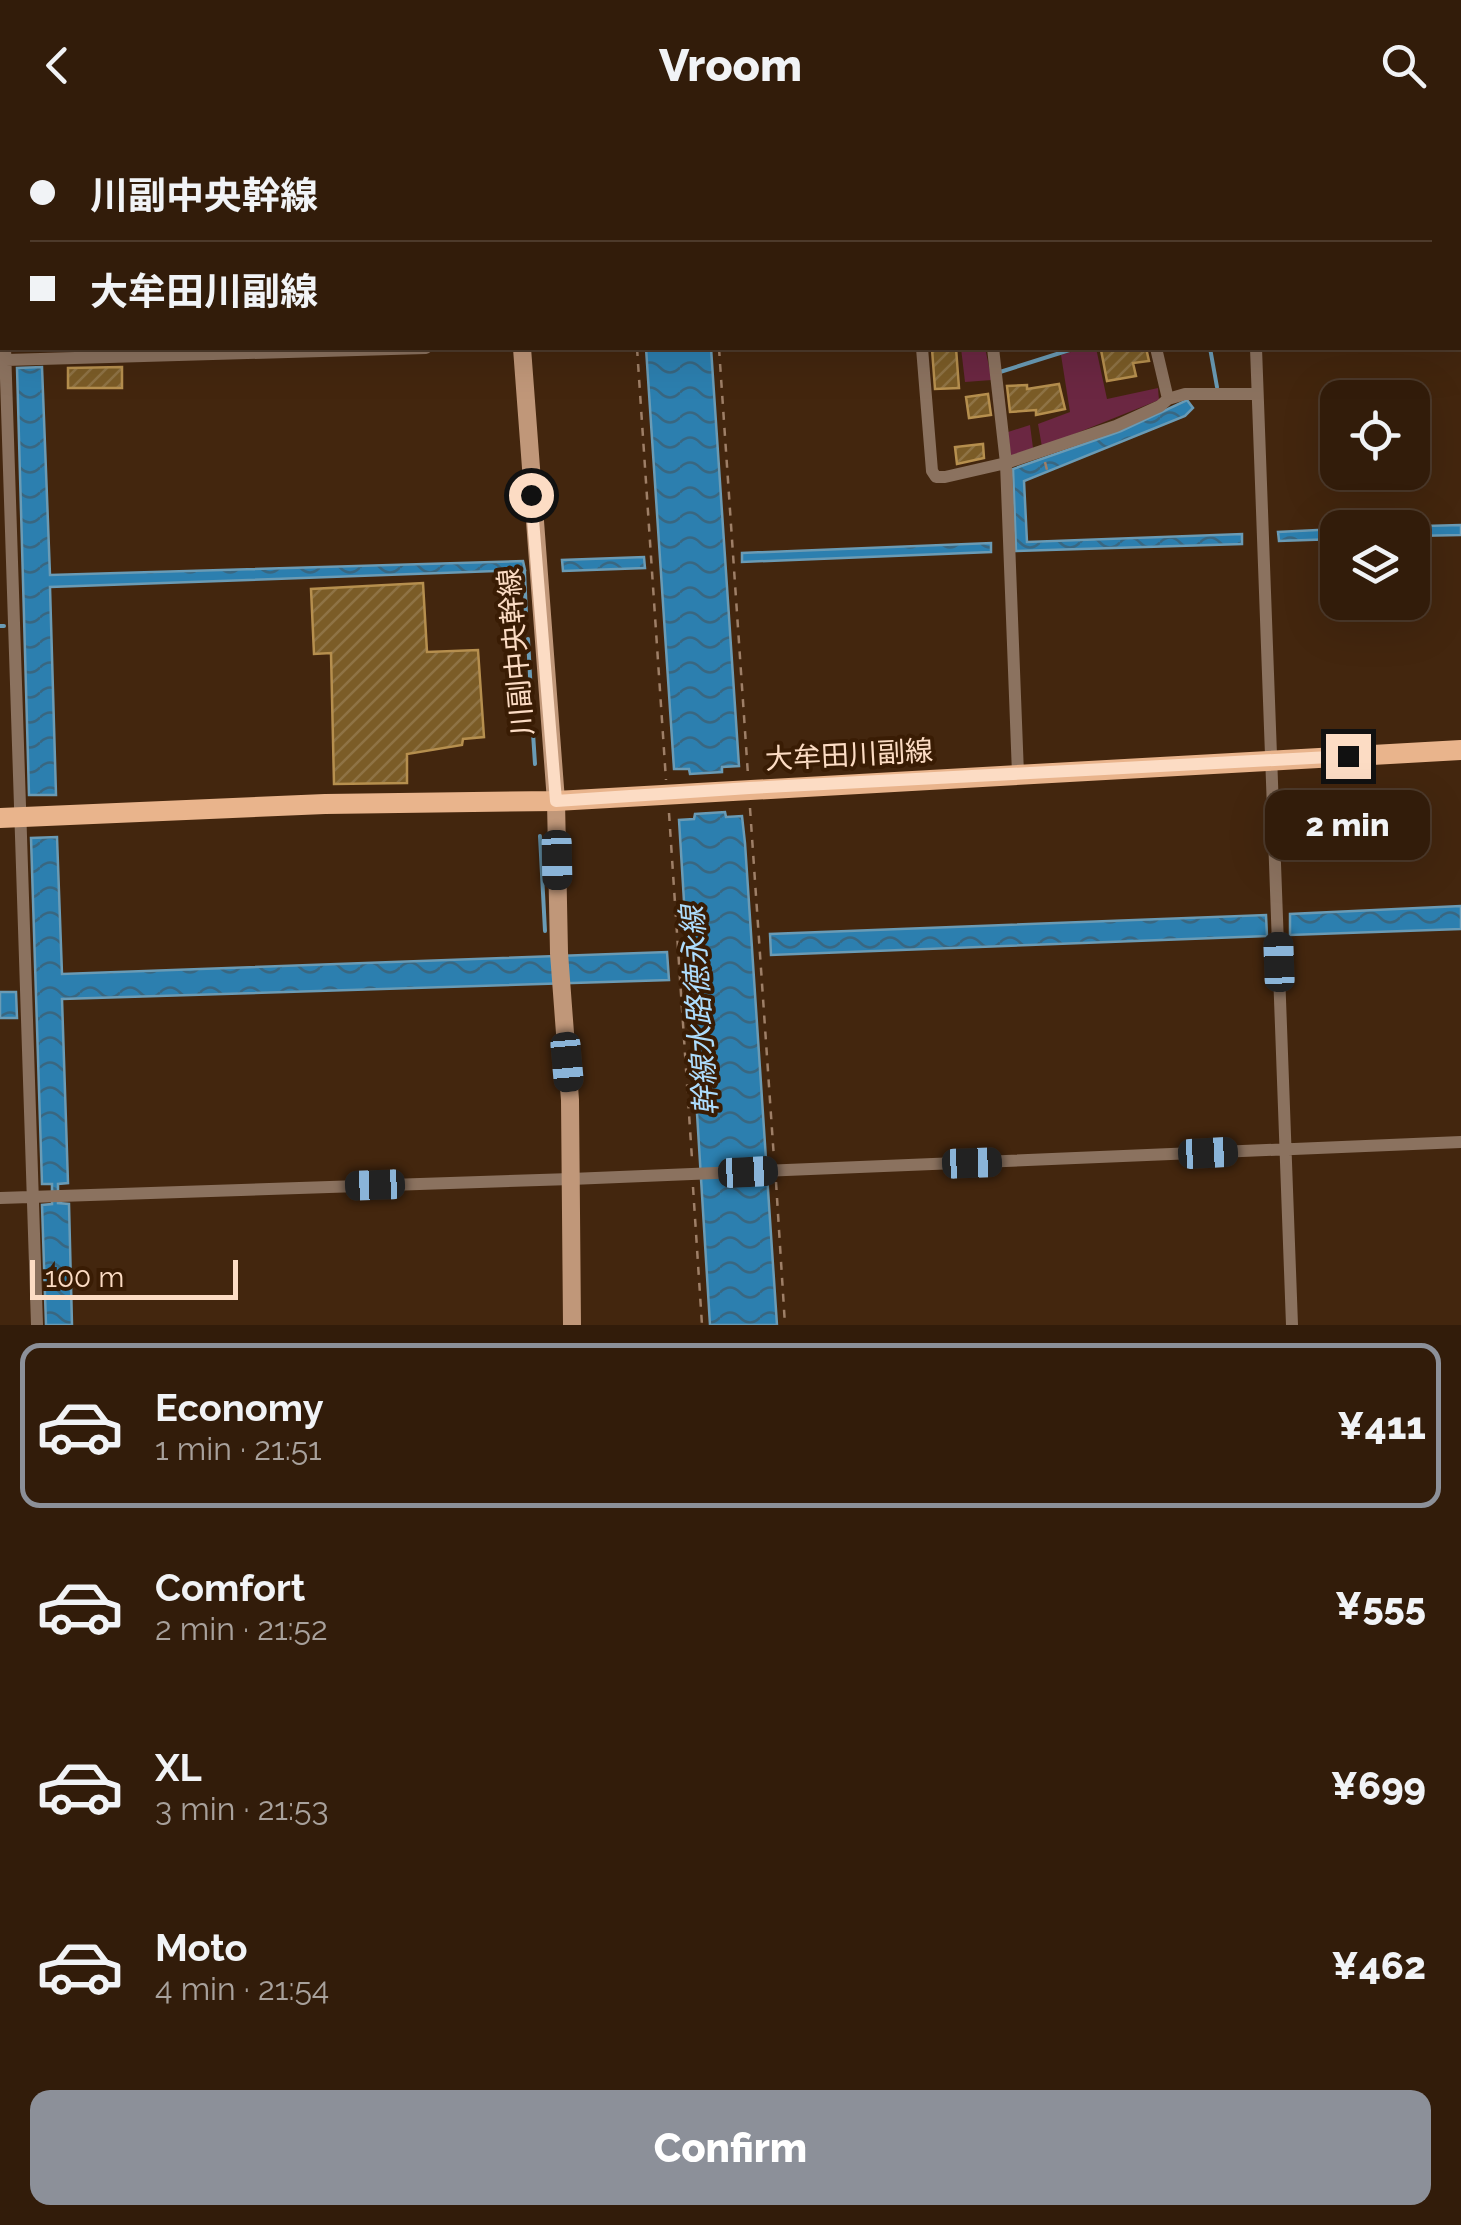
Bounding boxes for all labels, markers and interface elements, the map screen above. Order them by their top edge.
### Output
icon: back [30,38,85,93]
icon: search [1376,38,1431,93]
text: Vroom [659,39,802,92]
text: 川副中央幹線 [90,173,318,218]
text: 大牟田川副線 [90,269,318,314]
map controls [1320,380,1430,620]
button: locate [1320,380,1430,490]
route start [509,473,554,518]
button: layers [1320,510,1430,620]
street label: 川副中央幹線 [492,567,540,737]
street label: 大牟田川副線 [764,734,934,776]
route end [1326,734,1371,779]
callout: 2 min [1266,791,1430,861]
text: 2 min [1305,806,1390,843]
car [541,830,573,890]
water label: 幹線水路徳永線 [674,901,724,1117]
car [1263,931,1295,993]
car [549,1031,585,1093]
car [1177,1136,1239,1170]
car [941,1147,1003,1179]
car [717,1155,779,1189]
car [344,1169,406,1201]
scale bar [30,1255,238,1300]
text: 100 m [45,1261,124,1294]
icon: car [35,1381,125,1471]
text: Economy [155,1385,324,1430]
text: ¥411 [1337,1403,1426,1448]
text: 1 min · 21:51 [155,1430,322,1467]
icon: car [35,1561,125,1651]
text: Comfort [155,1565,305,1610]
text: ¥555 [1335,1583,1426,1628]
text: 2 min · 21:52 [155,1610,328,1647]
icon: car [35,1741,125,1831]
text: XL [155,1745,202,1790]
text: ¥699 [1331,1763,1426,1808]
text: 3 min · 21:53 [155,1790,329,1827]
icon: car [35,1921,125,2011]
text: Moto [155,1925,248,1970]
text: ¥462 [1331,1943,1426,1988]
text: 4 min · 21:54 [155,1970,329,2007]
button: Confirm [30,2090,1431,2205]

